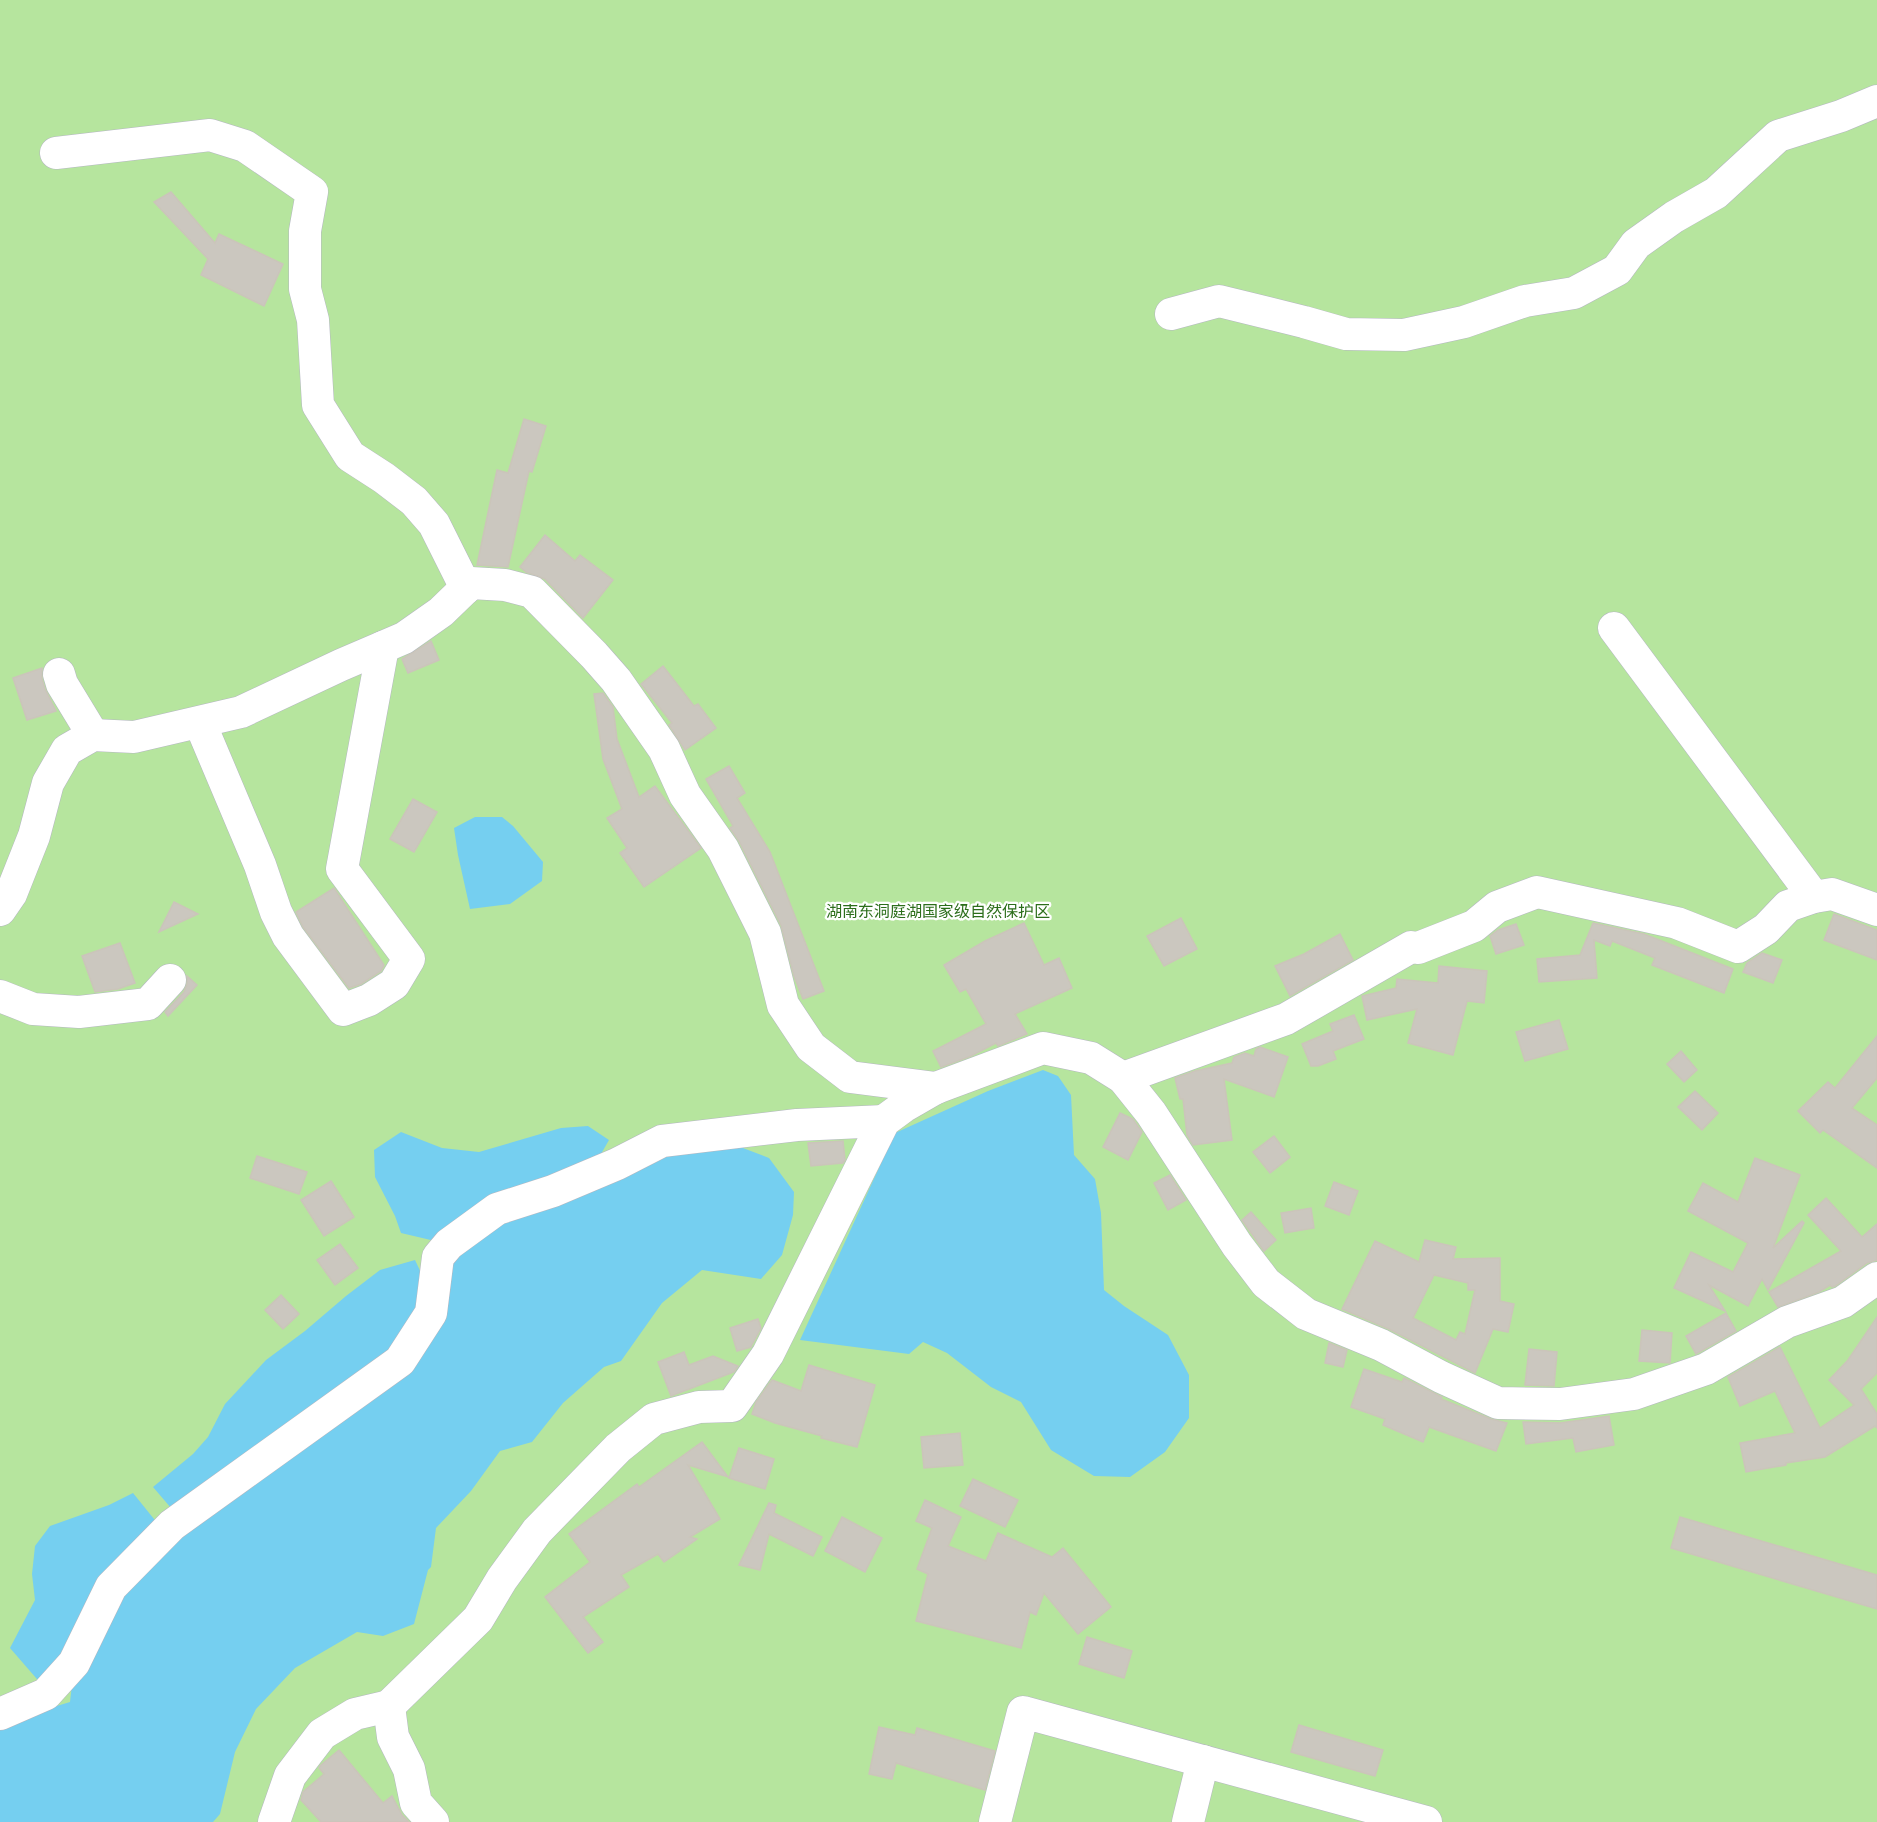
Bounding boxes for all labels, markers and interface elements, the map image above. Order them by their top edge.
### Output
park label: 湖南东洞庭湖国家级自然保护区 [826,901,1050,921]

